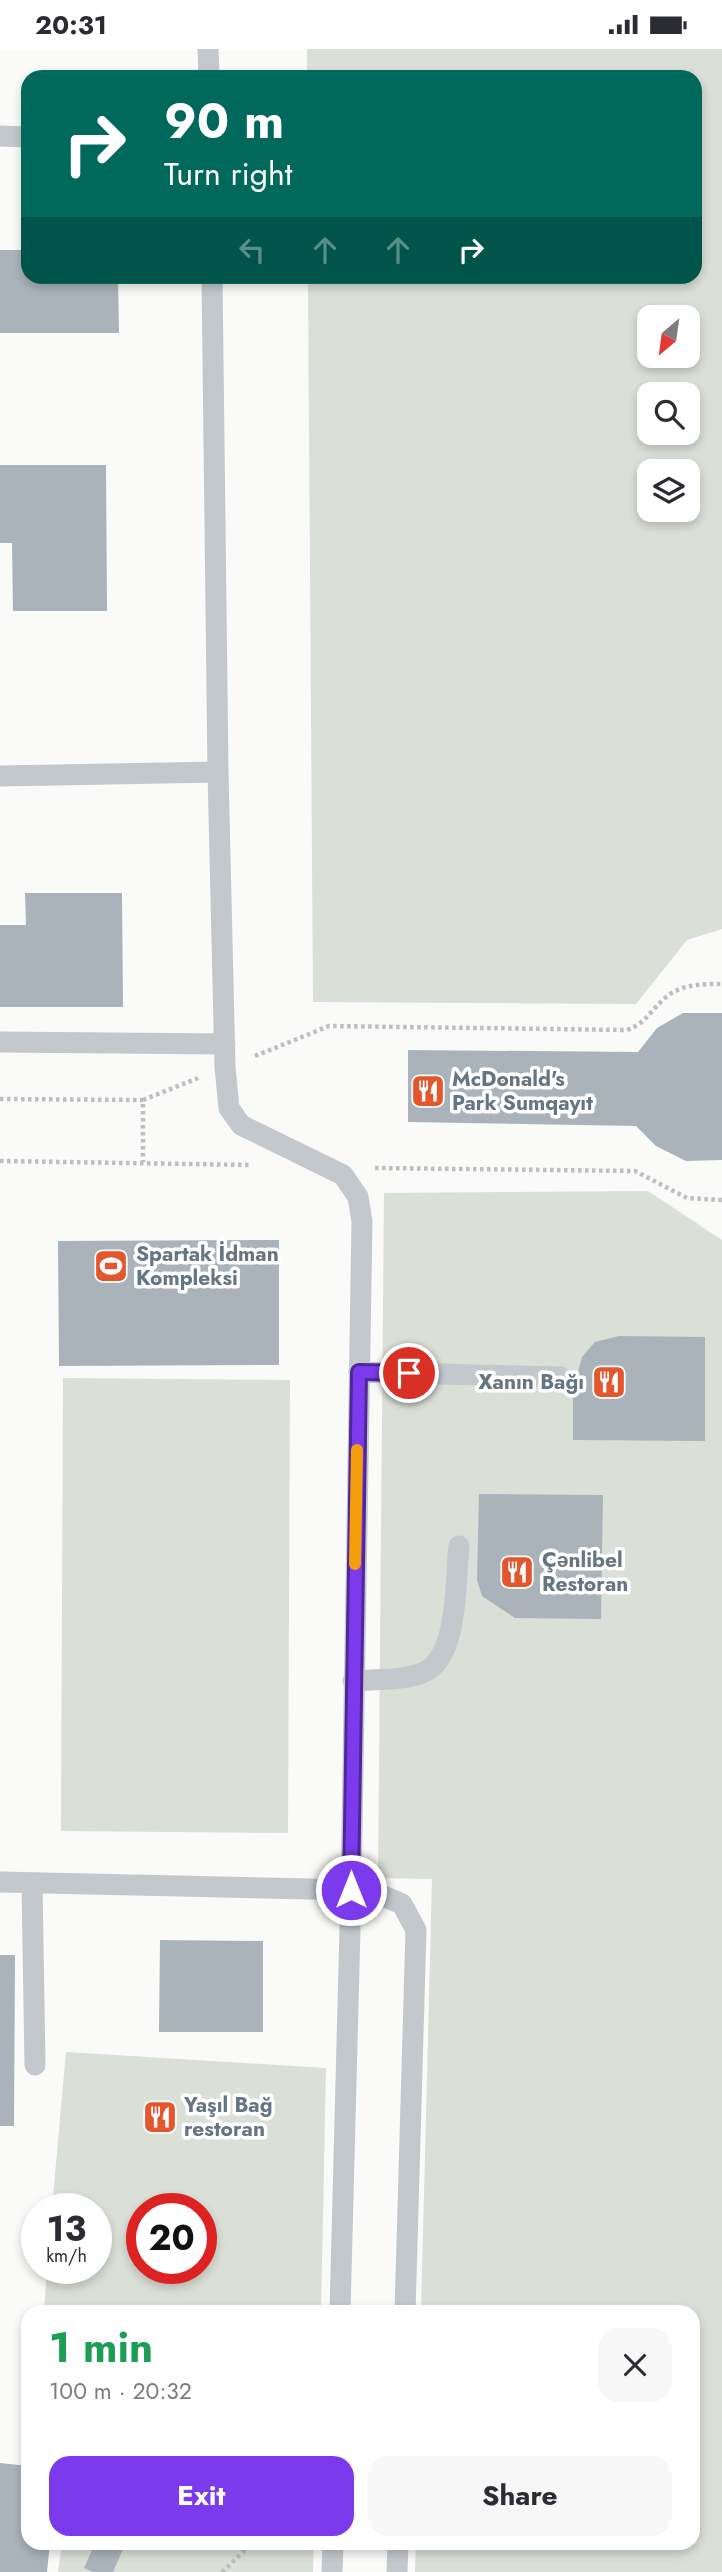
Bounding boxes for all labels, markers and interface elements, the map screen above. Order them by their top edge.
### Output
text: 20:31 [35,6,107,44]
text: 90 m [164,86,284,156]
icon: right [49,98,140,189]
text: Turn right [164,151,293,197]
icon: left [233,231,271,269]
icon: ahead [306,231,344,269]
icon: ahead [379,231,417,269]
icon: right [452,231,490,269]
north arrow [637,305,700,367]
map controls [637,305,700,522]
button: search [637,382,700,445]
button: layers [637,459,700,522]
place label: McDonald's Park Sumqayıt [452,1064,593,1118]
restaurant icon: McDonald's Park Sumqayıt [409,1072,447,1110]
place label: Spartak İdman Kompleksi [136,1239,279,1293]
sports icon: Spartak İdman Kompleksi [92,1247,130,1285]
pin [379,1343,439,1403]
icon: arrive [390,1354,428,1392]
restaurant icon: Xanın Bağı [590,1363,628,1401]
place label: Xanın Bağı [478,1367,584,1397]
place label: Çənlibel Restoran [542,1545,628,1599]
restaurant icon: Çənlibel Restoran [498,1553,536,1591]
position arrow [314,1853,388,1927]
place label: Yaşıl Bağ restoran [183,2090,273,2144]
restaurant icon: Yaşıl Bağ restoran [141,2098,179,2136]
speed limit sign: 20 [126,2193,217,2284]
text: 13 [47,2204,86,2254]
text: km/h [46,2243,87,2269]
text: 1 min [49,2317,153,2378]
button: close [598,2328,672,2402]
text: 100 m · 20:32 [49,2374,192,2408]
button: Exit [49,2456,354,2536]
button: Share [368,2456,672,2536]

